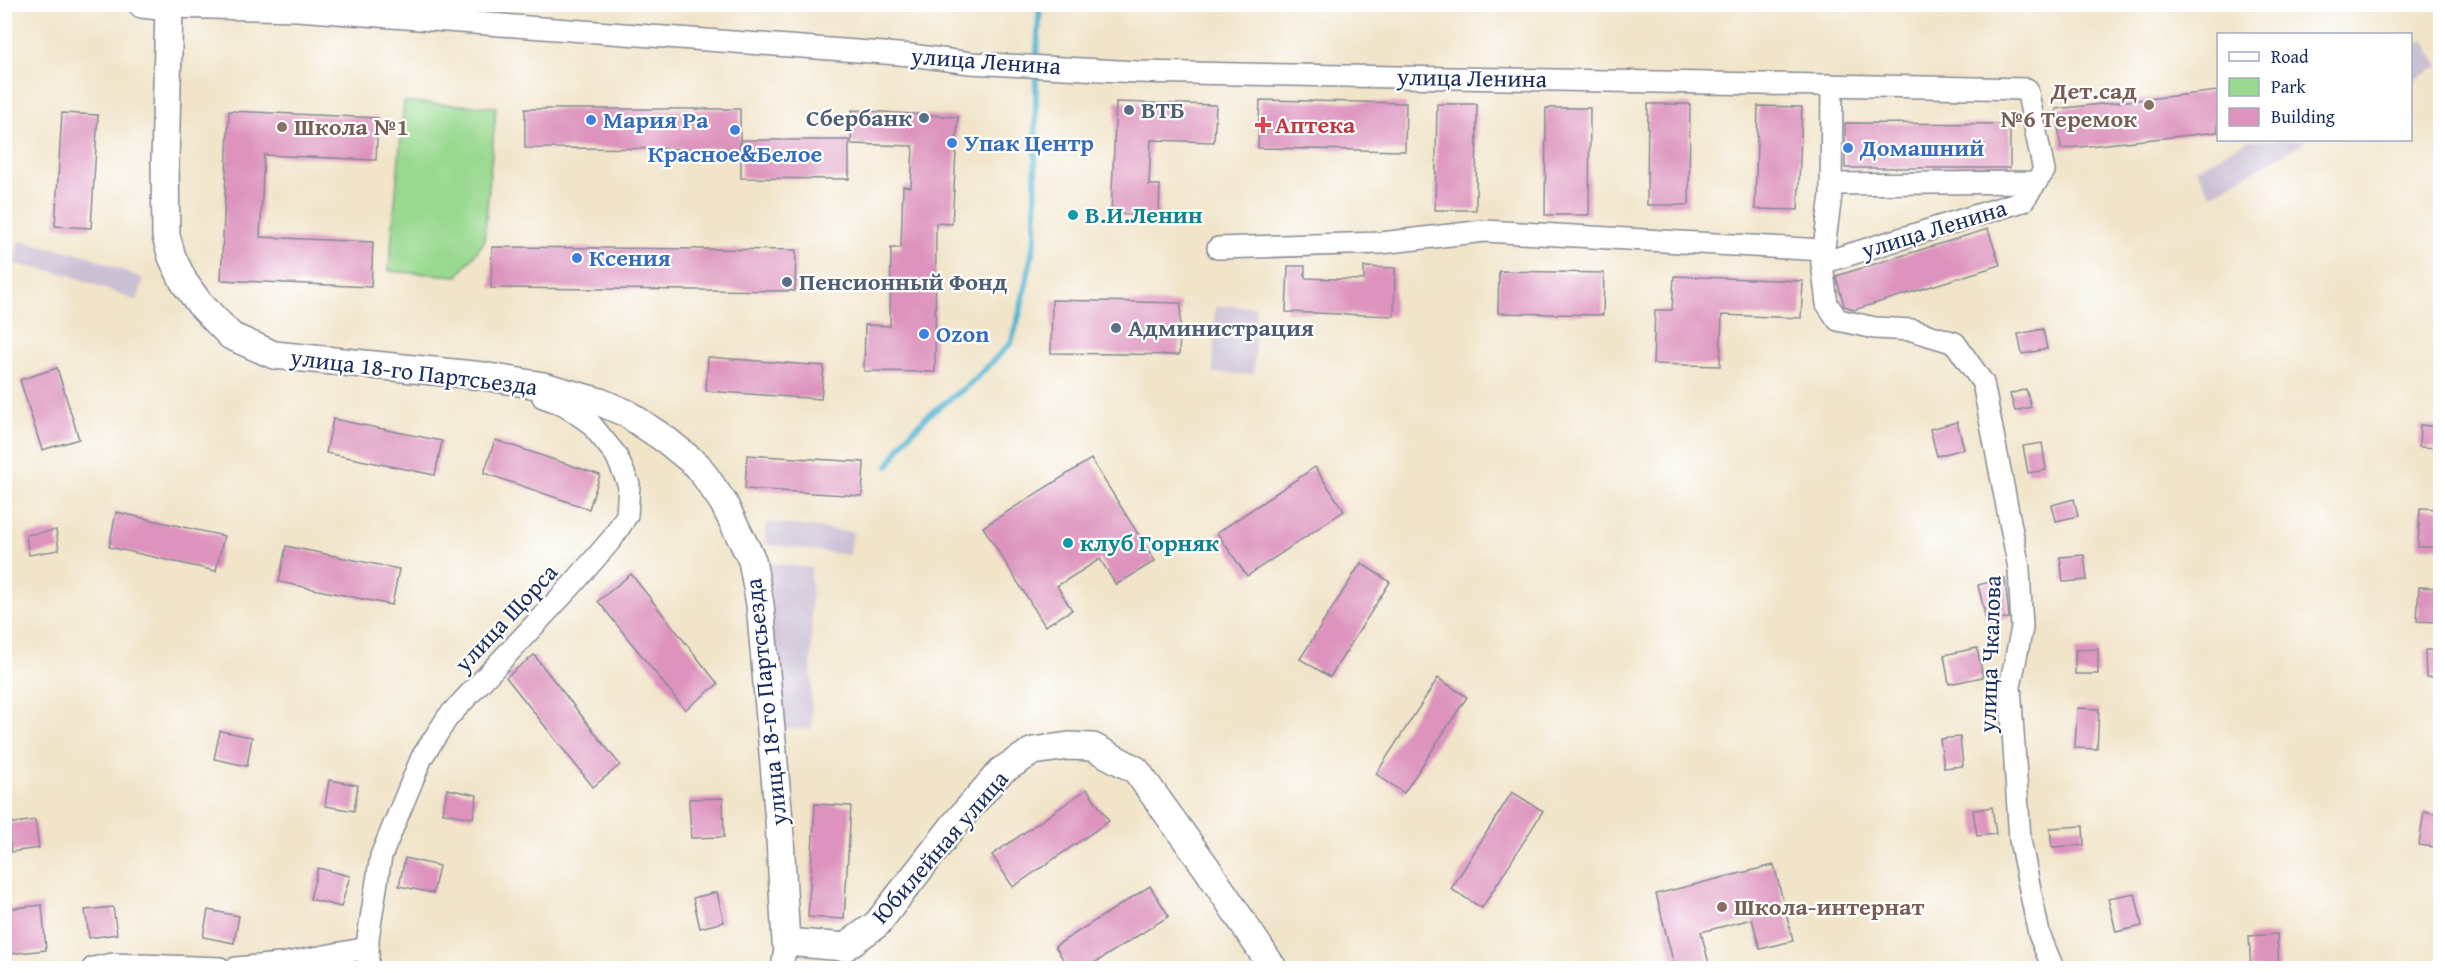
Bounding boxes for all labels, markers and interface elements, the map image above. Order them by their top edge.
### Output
legend [2217,33,2412,141]
street label: улица Ленина [909,38,1063,83]
text: Road [2271,43,2309,70]
street label: улица Ленина [1396,59,1548,96]
place label: Дет.сад №6 Теремок [2000,73,2137,136]
text: Park [2271,73,2307,100]
place label: ВТБ [1141,92,1185,127]
marker: Дет.сад №6 Теремок [2142,98,2156,112]
place label: Сбербанк [806,100,912,135]
place label: Мария Ра [603,102,709,137]
marker: ВТБ [1122,103,1136,117]
text: Building [2271,103,2335,130]
place label: Аптека [1275,107,1356,142]
place label: Школа №1 [294,109,409,144]
marker: Сбербанк [917,111,931,125]
marker: Мария Ра [584,113,598,127]
marker: Аптека [1256,118,1270,132]
marker: Школа №1 [275,120,289,134]
marker: Красное&Белое [728,123,742,137]
place label: Упак Центр [964,125,1094,160]
place label: Домашний [1859,130,1984,165]
place label: Красное&Белое [648,136,822,171]
marker: Упак Центр [945,136,959,150]
marker: Домашний [1841,141,1855,155]
street label: улица Ленина [1856,190,2011,267]
place label: В.И.Ленин [1085,197,1203,232]
marker: В.И.Ленин [1066,208,1080,222]
place label: Ксения [589,240,671,275]
marker: Ксения [570,251,584,265]
place label: Пенсионный Фонд [799,264,1008,299]
marker: Пенсионный Фонд [780,275,794,289]
place label: Администрация [1128,310,1314,345]
place label: Ozon [936,316,990,351]
marker: Администрация [1109,321,1123,335]
marker: Ozon [917,327,931,341]
street label: улица 18-го Партсьезда [288,339,540,404]
place label: клуб Горняк [1080,525,1219,560]
marker: клуб Горняк [1061,536,1075,550]
street label: улица Щорса [445,555,566,681]
street label: улица Чкалова [1969,574,2010,734]
street label: улица 18-го Партсьезда [735,576,796,829]
street label: Юбилейная улица [863,762,1017,931]
place label: Школа-интернат [1734,889,1925,924]
marker: Школа-интернат [1715,900,1729,914]

